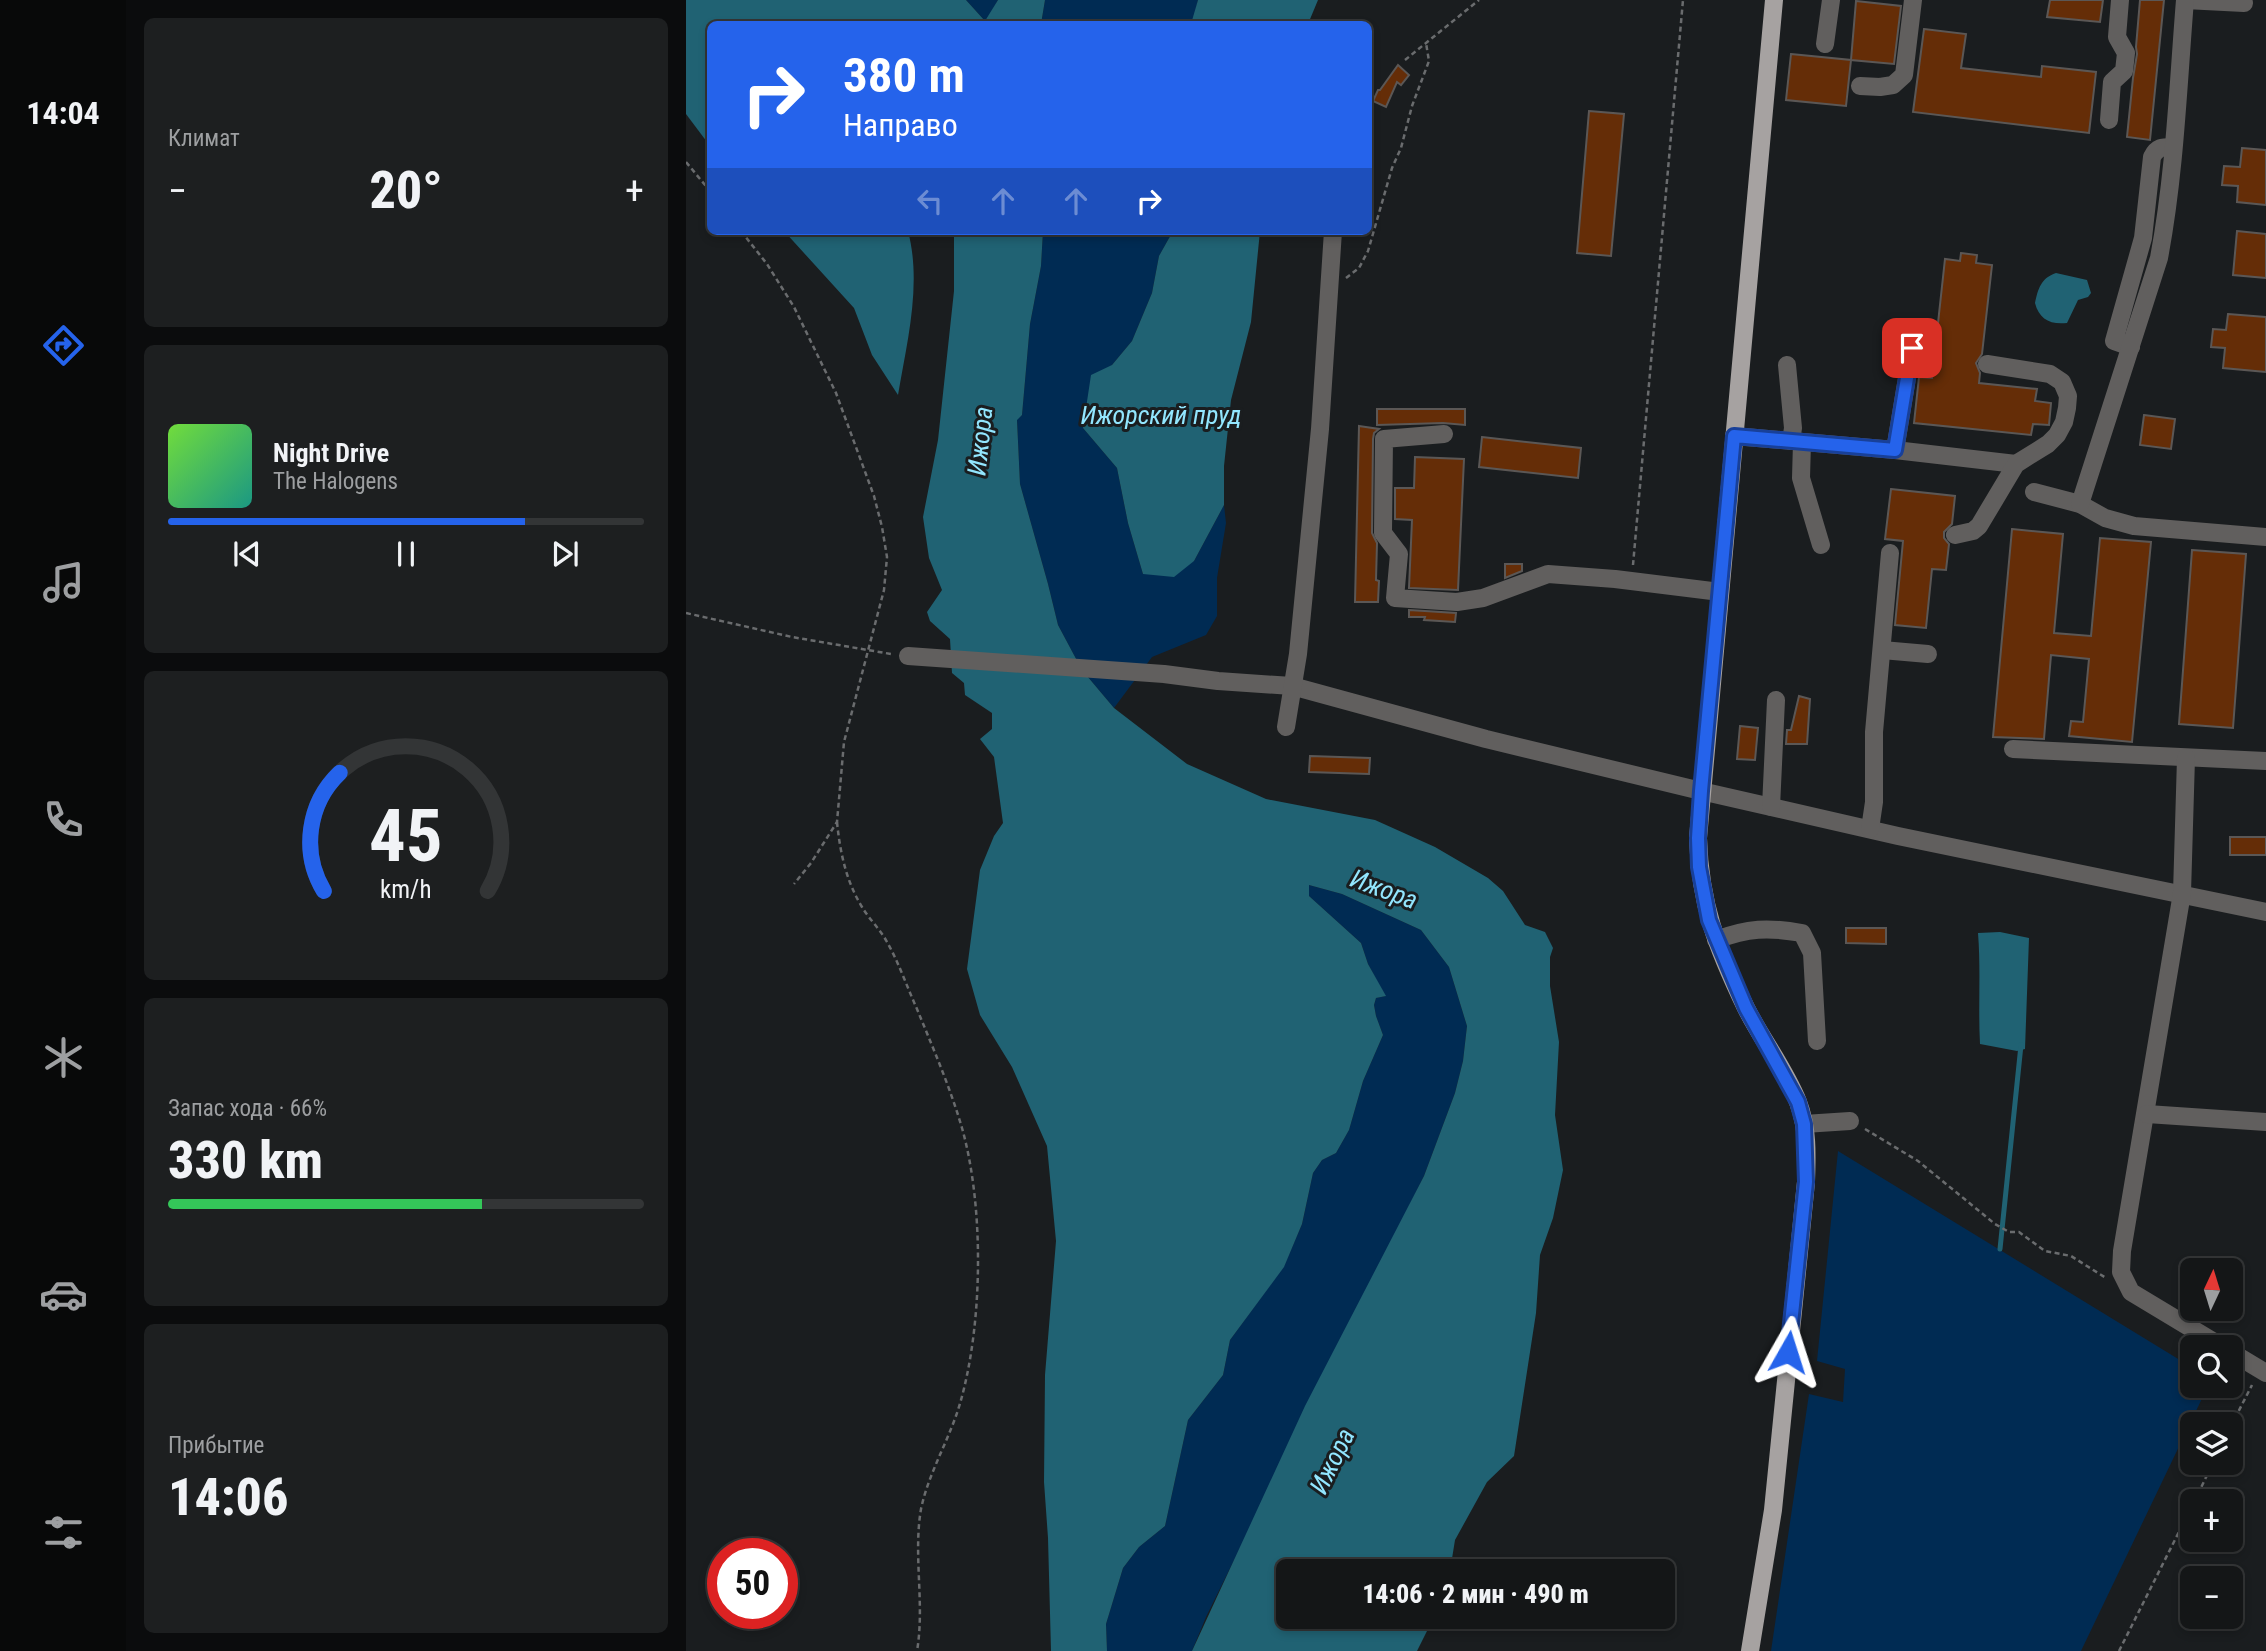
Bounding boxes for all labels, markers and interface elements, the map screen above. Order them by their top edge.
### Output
text: 380 m [843,47,965,104]
icon: right [728,49,819,140]
text: 14:04 [26,94,100,132]
text: Направо [843,106,958,144]
text: Климат [168,125,240,152]
text: 20° [369,160,443,221]
text: − [168,169,187,213]
text: + [625,169,644,213]
icon: left [911,182,949,220]
icon: ahead [984,182,1022,220]
icon: ahead [1057,182,1095,220]
icon: right [1130,182,1168,220]
pin [1882,318,1942,378]
icon: directions [39,321,88,370]
icon: arrive [1893,329,1931,367]
water label: Ижорский пруд [1080,400,1242,430]
water label: Ижора [961,405,999,477]
text: Night Drive [273,438,389,468]
text: The Halogens [273,468,398,495]
icon: previous [228,535,266,573]
icon: pause [387,535,425,573]
icon: next [546,535,584,573]
icon: music [39,558,88,607]
text: 45 [369,794,443,880]
icon: phone [39,795,88,844]
water label: Ижора [1346,863,1422,915]
text: km/h [380,875,432,904]
icon: climate [39,1033,88,1082]
text: Запас хода · 66% [168,1095,327,1122]
text: 330 km [168,1130,323,1191]
north arrow [2180,1258,2244,1321]
map controls [2180,1258,2243,1629]
icon: car [39,1270,88,1319]
position arrow [1751,1315,1825,1389]
button: search [2180,1335,2243,1398]
button: layers [2180,1412,2243,1475]
water label: Ижора [1303,1423,1361,1499]
text: Прибытие [168,1432,264,1459]
text: 14:06 [168,1467,288,1528]
button: + [2180,1489,2243,1552]
icon: filters [39,1508,88,1557]
speed limit sign: 50 [707,1538,798,1629]
button: − [2180,1566,2243,1629]
text: 14:06 · 2 мин · 490 m [1362,1579,1589,1609]

